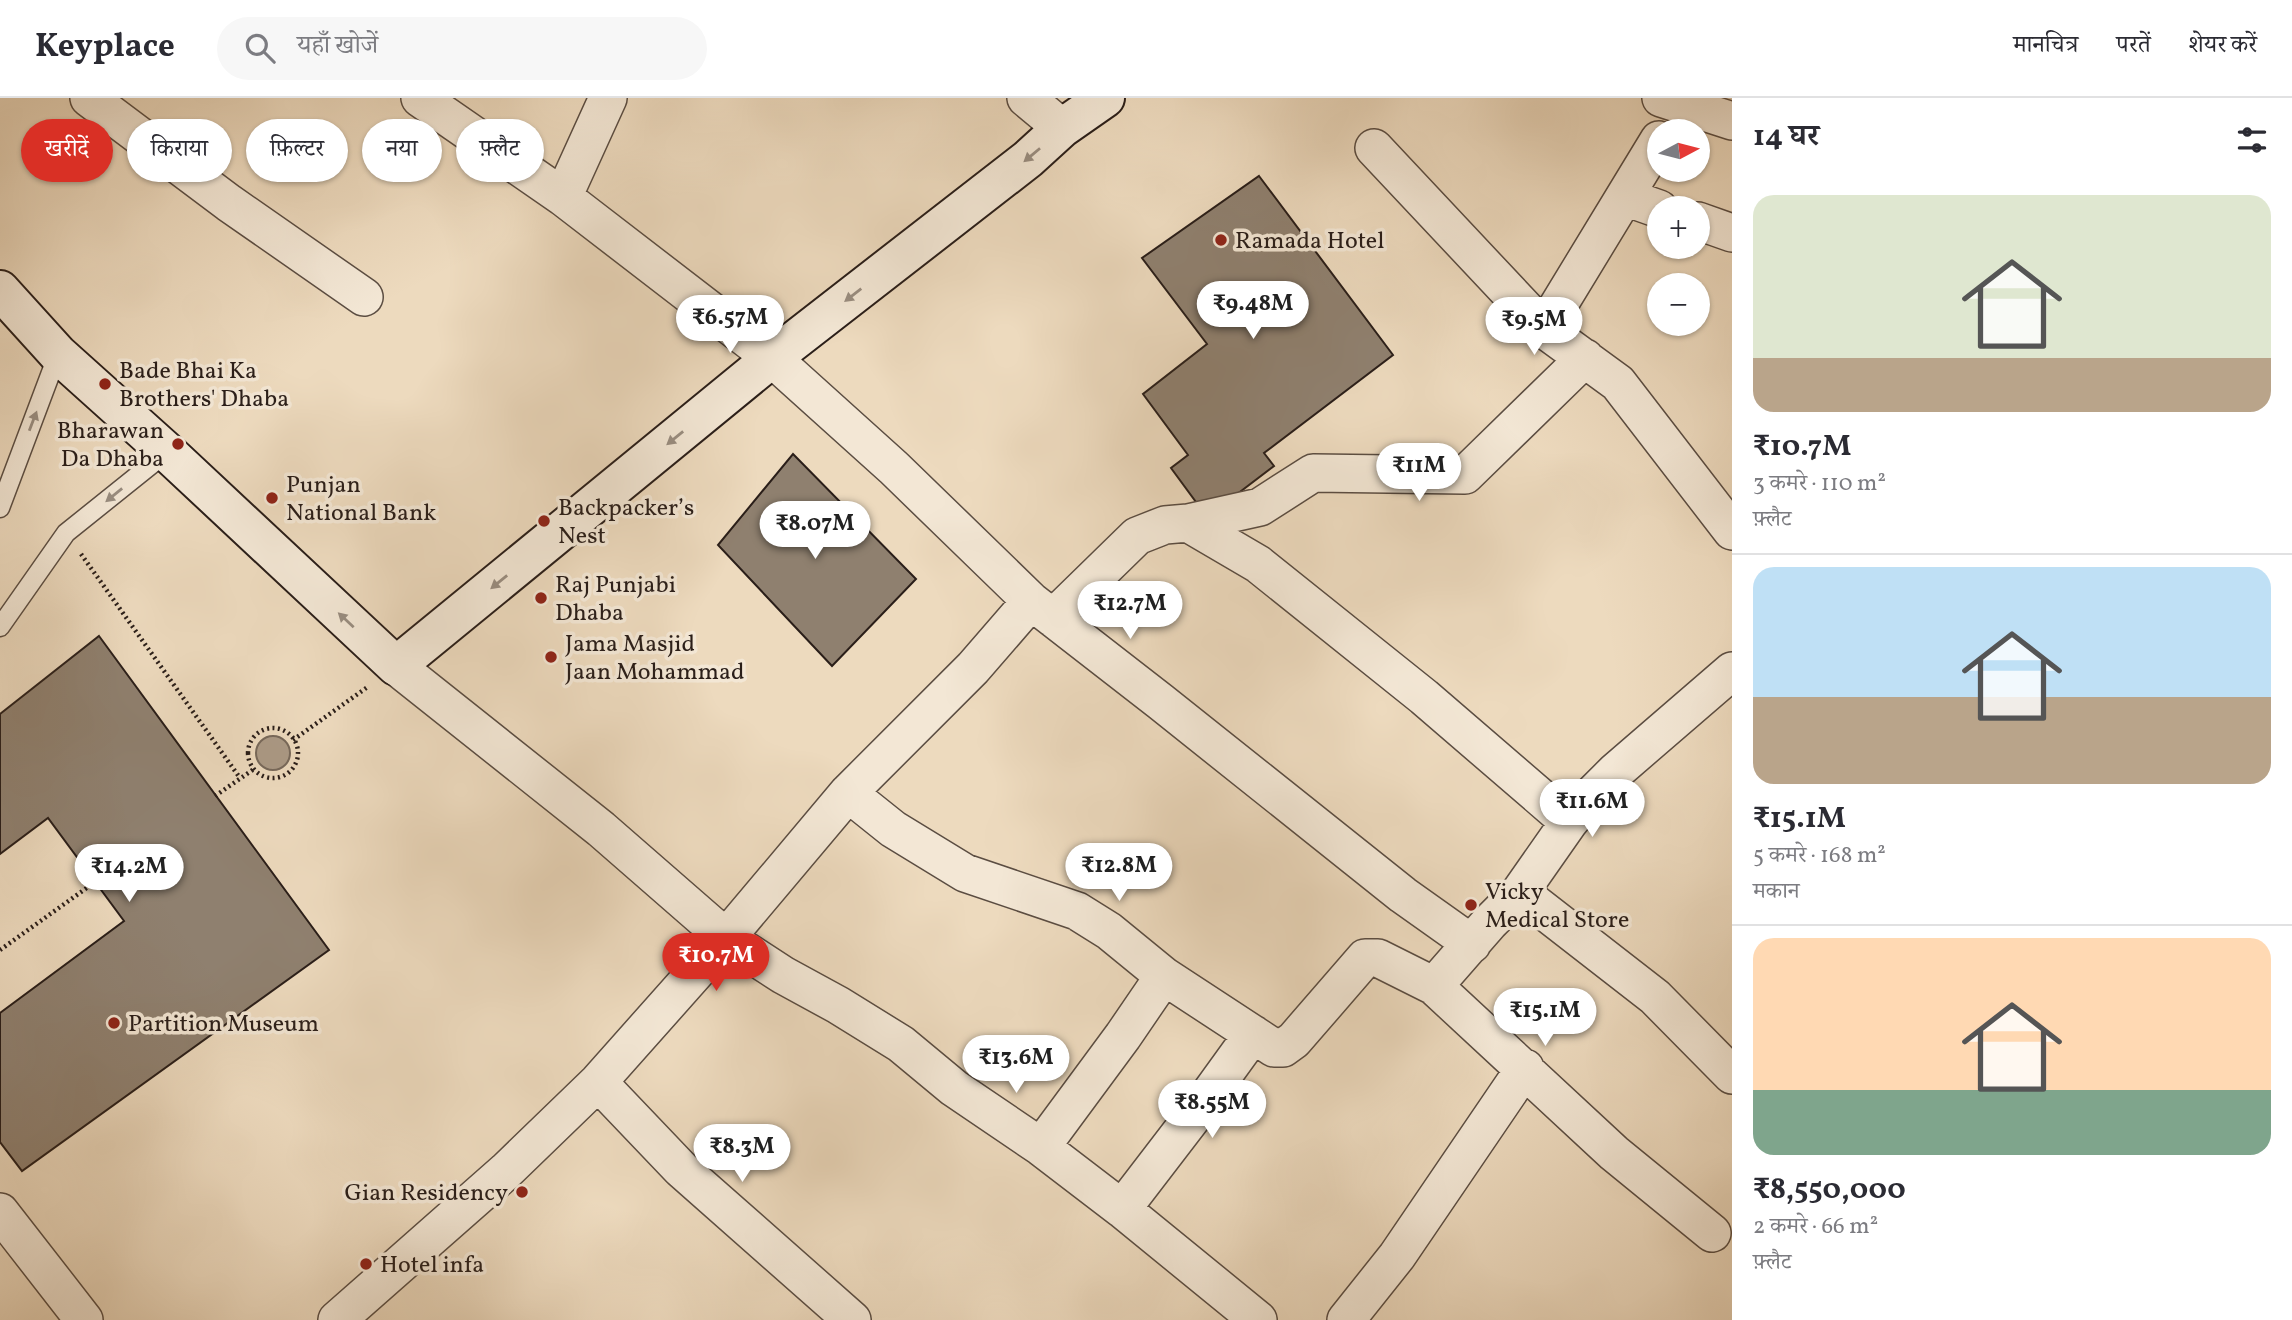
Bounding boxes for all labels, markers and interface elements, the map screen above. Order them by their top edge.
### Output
search box [217,17,707,80]
text: Keyplace [35,25,175,71]
text: यहाँ खोजें [297,28,378,64]
icon: search [241,29,279,67]
text: मानचित्र [2013,29,2078,63]
text: परतें [2116,29,2151,63]
text: शेयर करें [2189,29,2257,63]
text: 14 घर [1753,116,1819,158]
chip: खरीदें [21,119,113,182]
chip: किराया [127,119,232,182]
chip: फ़िल्टर [246,119,348,182]
chip: नया [362,119,442,182]
chip: फ़्लैट [456,119,544,182]
north arrow [1647,119,1710,182]
map controls [1647,119,1710,336]
icon: filters [2233,121,2271,159]
one-way arrow [1023,147,1040,162]
button: + [1647,196,1710,259]
place label: Ramada Hotel [1235,225,1384,259]
marker: Ramada Hotel [1213,232,1229,248]
icon: home [1949,241,2075,367]
button: − [1647,273,1710,336]
pin: ₹9.48M [1196,282,1310,341]
one-way arrow [844,288,862,303]
text: ₹9.48M [1213,288,1293,320]
pin: ₹6.57M [673,296,787,355]
pin: ₹9.5M [1485,298,1583,357]
text: ₹6.57M [692,302,768,334]
text: ₹9.5M [1501,304,1567,336]
place label: Bade Bhai Ka Brothers' Dhaba [119,355,289,417]
marker: Bade Bhai Ka Brothers' Dhaba [97,376,113,392]
one-way arrow [28,411,39,432]
place label: Bharawan Da Dhaba [57,415,164,477]
text: ₹10.7M [1753,426,1851,468]
one-way arrow [667,430,684,445]
marker: Bharawan Da Dhaba [170,436,186,452]
pin: ₹11M [1378,444,1460,503]
text: ₹11M [1392,450,1446,482]
text: 3 कमरे · 110 m² [1753,468,1886,500]
place label: Punjan National Bank [286,469,436,531]
one-way arrow [105,487,123,502]
marker: Punjan National Bank [264,490,280,506]
place label: Backpacker’s Nest [558,492,694,554]
pin: ₹8.07M [758,502,872,561]
text: फ़्लैट [1753,504,1791,536]
text: ₹8.07M [776,508,854,540]
marker: Backpacker’s Nest [536,513,552,529]
place label: Raj Punjabi Dhaba [555,569,676,631]
one-way arrow [491,574,508,589]
pin: ₹12.7M [1073,582,1187,641]
text: ₹12.7M [1093,588,1167,620]
marker: Raj Punjabi Dhaba [533,590,549,606]
one-way arrow [338,612,355,628]
icon: home [1949,613,2075,739]
place label: Jama Masjid Jaan Mohammad [565,628,745,690]
marker: Jama Masjid Jaan Mohammad [543,649,559,665]
pin: ₹11.6M [1535,780,1649,839]
text: ₹11.6M [1556,786,1628,818]
text: ₹15.1M [1753,798,1846,840]
text: 5 कमरे · 168 m² [1753,840,1886,872]
pin: ₹14.2M [72,844,186,904]
pin: ₹12.8M [1062,844,1176,903]
text: ₹12.8M [1081,850,1157,882]
text: ₹14.2M [91,851,167,883]
place label: Vicky Medical Store [1485,876,1629,938]
text: मकान [1753,876,1800,908]
marker: Vicky Medical Store [1463,897,1479,913]
pin: ₹10.7M [659,934,773,993]
text: ₹10.7M [678,940,754,972]
icon: home [1949,984,2075,1110]
pin: ₹15.1M [1488,988,1602,1048]
text: ₹15.1M [1509,995,1581,1027]
place label: Partition Museum [128,1008,319,1042]
marker: Partition Museum [106,1015,122,1031]
pin: ₹13.6M [959,1035,1073,1095]
text: ₹13.6M [978,1042,1054,1074]
pin: ₹8.55M [1155,1080,1269,1140]
text: ₹8.55M [1174,1087,1250,1119]
pin: ₹8.3M [693,1124,791,1184]
text: ₹8.3M [710,1131,774,1163]
text: ₹8,550,000 [1753,1169,1906,1211]
place label: Gian Residency [344,1177,508,1211]
marker: Gian Residency [514,1184,530,1200]
text: 2 कमरे · 66 m² [1753,1211,1878,1243]
text: फ़्लैट [1753,1247,1791,1279]
place label: Hotel infa [380,1249,484,1283]
marker: Hotel infa [358,1256,374,1272]

